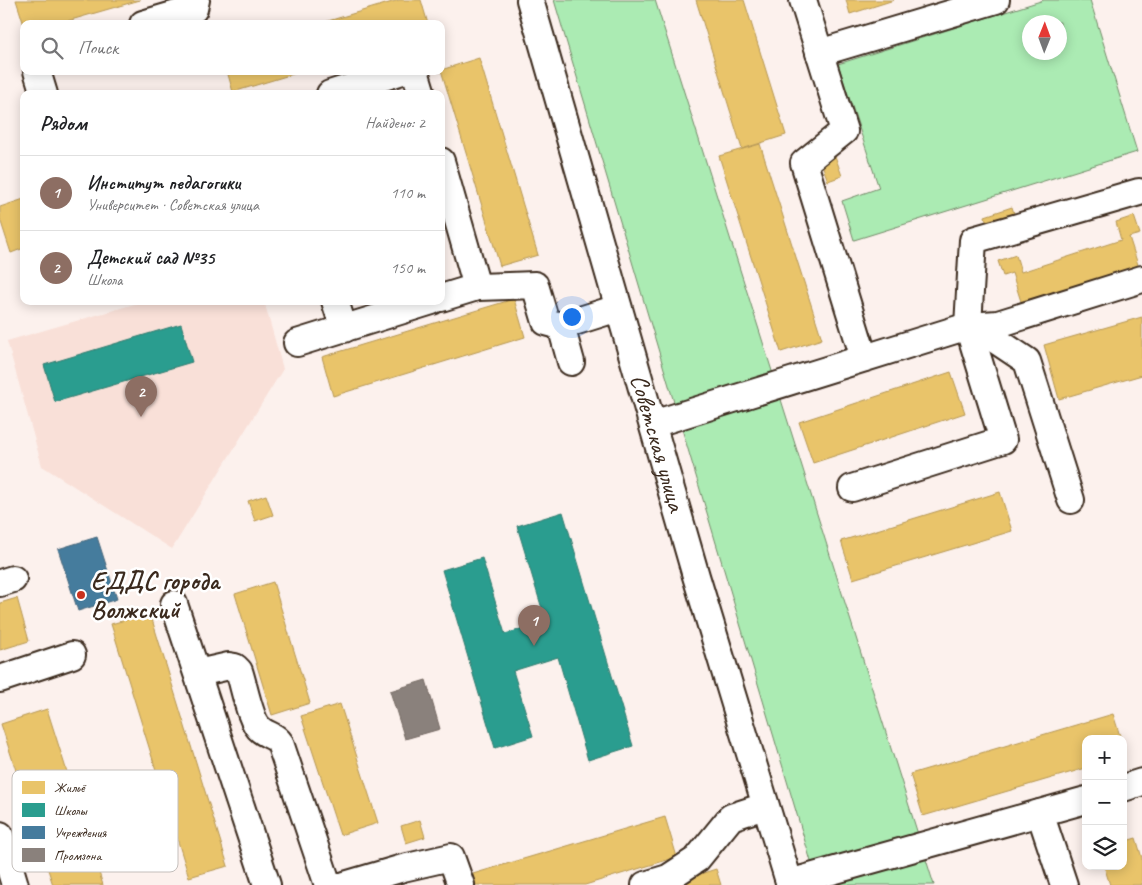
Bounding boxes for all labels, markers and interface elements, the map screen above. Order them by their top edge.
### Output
north arrow [1022,15,1067,60]
search box [20,20,445,75]
icon: search [38,34,66,62]
text: Поиск [78,36,118,60]
text: Рядом [40,110,87,136]
text: Найдено: 2 [365,113,425,133]
text: Институт педагогики [87,171,240,195]
text: 1 [52,183,60,203]
text: 110 m [391,183,425,203]
text: Университет · Советская улица [87,195,259,215]
text: Детский сад №35 [87,246,214,270]
text: 2 [52,258,60,278]
text: 150 m [391,258,425,278]
text: Школа [87,270,122,290]
your location [559,304,585,330]
street label: Советская улица [623,371,693,517]
pin: 2 [125,376,157,417]
place label: ЕДДС города Волжский [91,565,221,626]
marker: ЕДДС города Волжский [75,589,87,601]
pin: 1 [518,605,550,646]
map controls [1082,735,1127,870]
button: + [1082,735,1127,780]
legend [12,770,178,872]
text: Жильё [54,779,87,796]
button: − [1082,780,1127,825]
text: Школы [54,802,88,819]
text: Учреждения [54,824,107,841]
button: layers [1082,825,1127,870]
text: Промзона [54,847,102,864]

